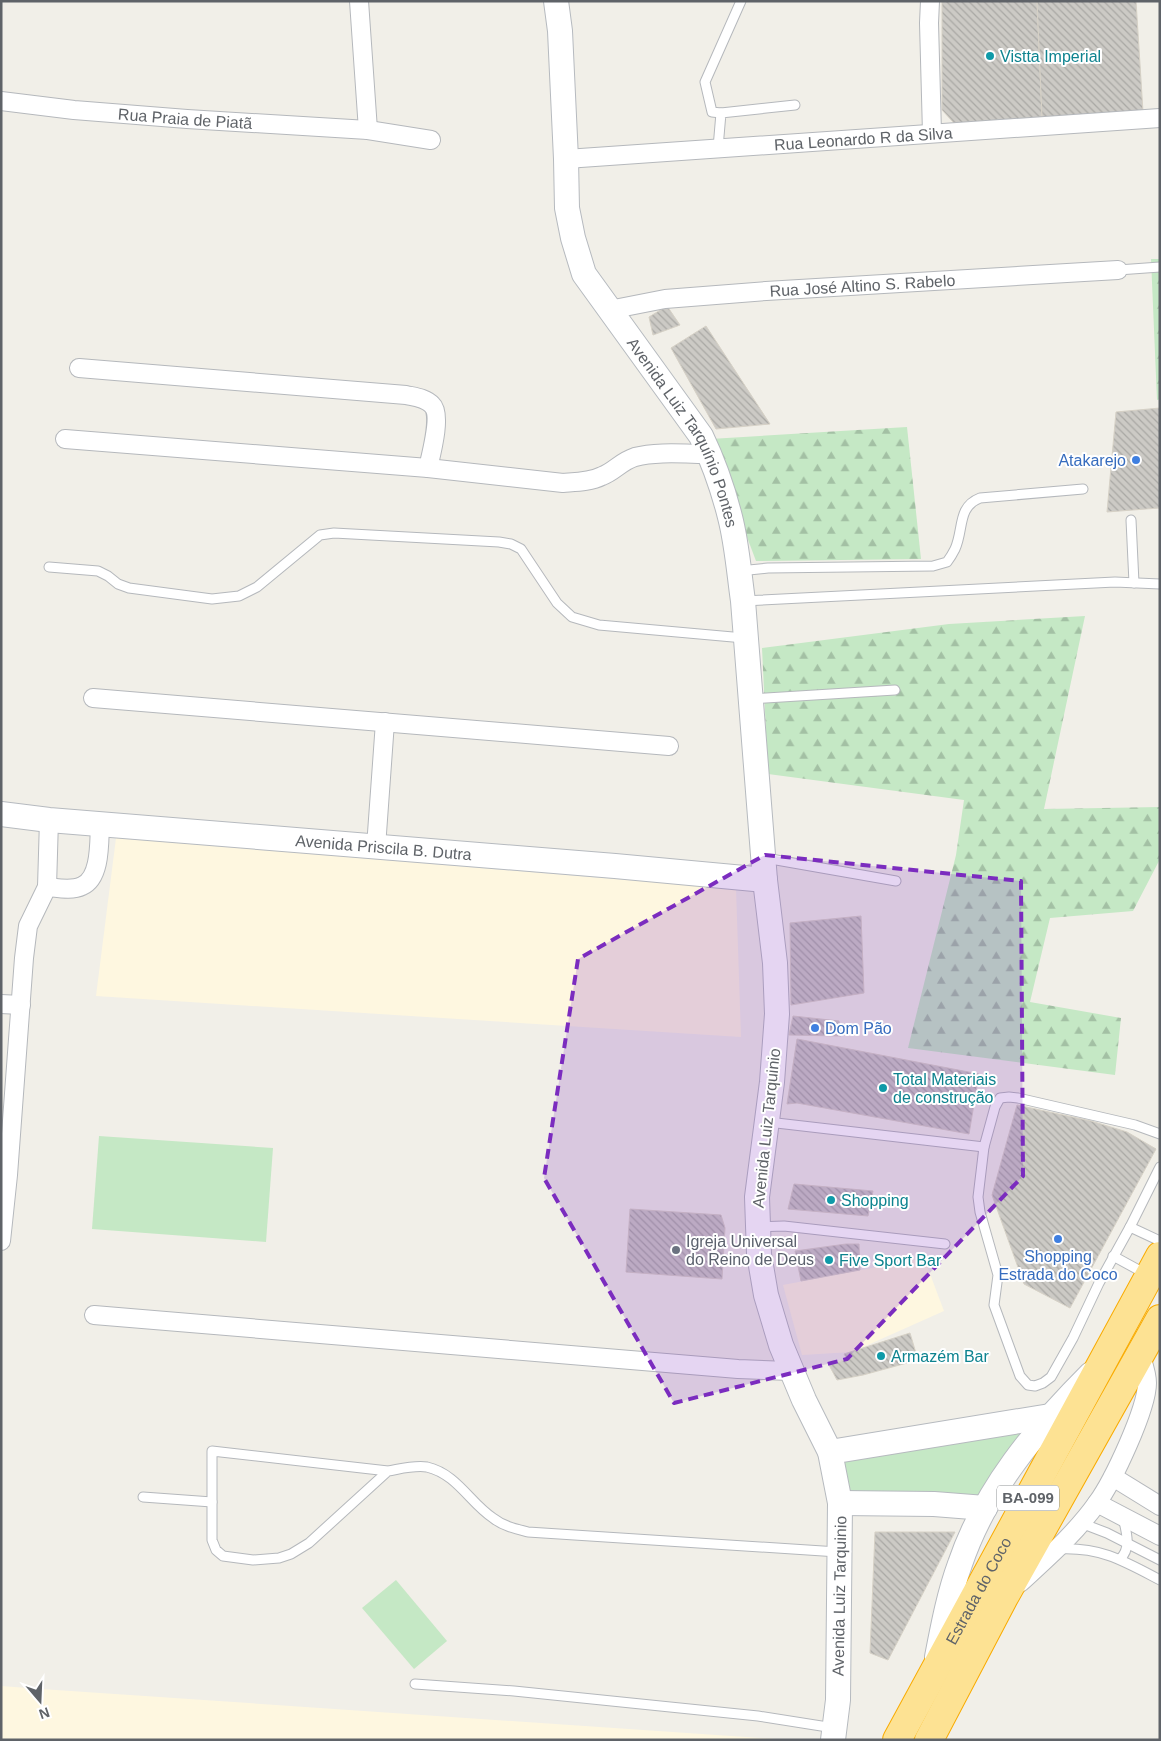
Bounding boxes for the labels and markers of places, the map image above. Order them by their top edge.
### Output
place label: Vistta Imperial [1000,48,1101,65]
marker: Vistta Imperial [984,50,996,62]
place label: Atakarejo [1058,452,1126,469]
marker: Atakarejo [1130,454,1142,466]
place label: Dom Pão [825,1020,892,1037]
marker: Dom Pão [809,1022,821,1034]
place label: Total Materiais de construção [893,1071,996,1106]
marker: Total Materiais de construção [877,1082,889,1094]
place label: Shopping [841,1192,909,1209]
marker: Shopping [825,1194,837,1206]
place label: Igreja Universal do Reino de Deus [686,1233,814,1268]
marker: Shopping Estrada do Coco [1052,1233,1064,1245]
marker: Igreja Universal do Reino de Deus [670,1244,682,1256]
place label: Shopping Estrada do Coco [998,1248,1118,1283]
place label: Five Sport Bar [839,1252,942,1269]
marker: Five Sport Bar [823,1254,835,1266]
place label: Armazém Bar [891,1348,989,1365]
marker: Armazém Bar [875,1350,887,1362]

